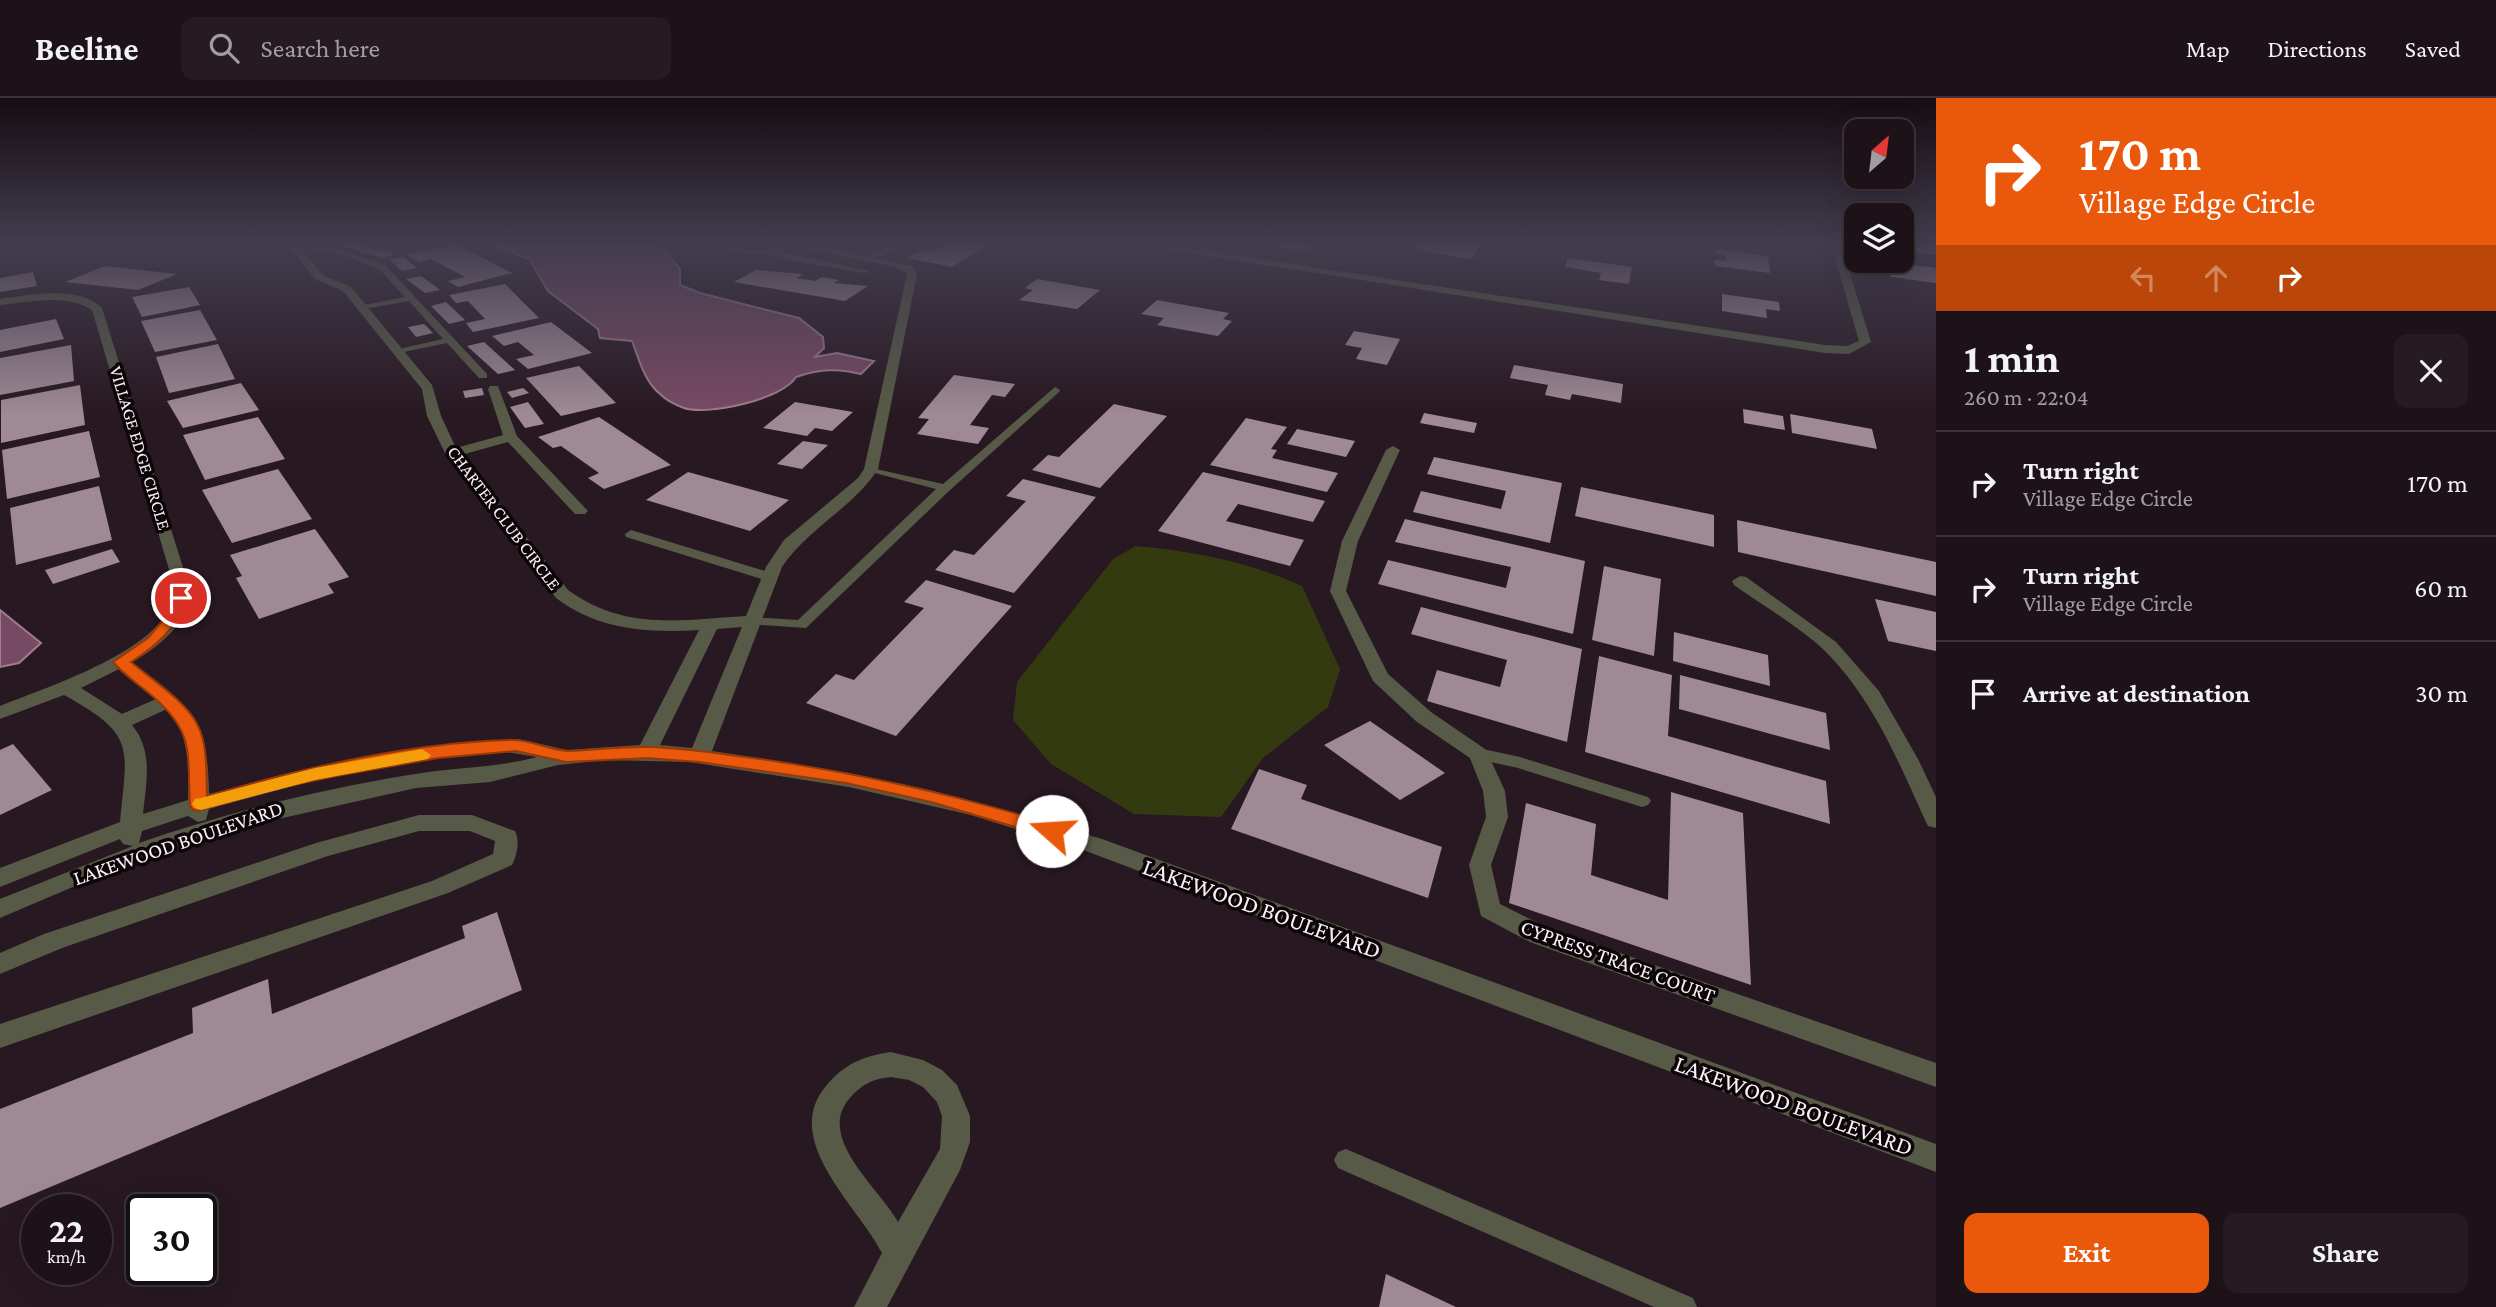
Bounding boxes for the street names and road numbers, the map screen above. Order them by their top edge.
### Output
street label: VILLAGE EDGE CIRCLE [106,364,174,532]
street label: CHARTER CLUB CIRCLE [443,442,565,594]
street label: LAKEWOOD BOULEVARD [70,796,286,890]
street label: LAKEWOOD BOULEVARD [1139,852,1385,964]
street label: CYPRESS TRACE COURT [1517,915,1719,1008]
street label: LAKEWOOD BOULEVARD [1671,1049,1917,1161]

